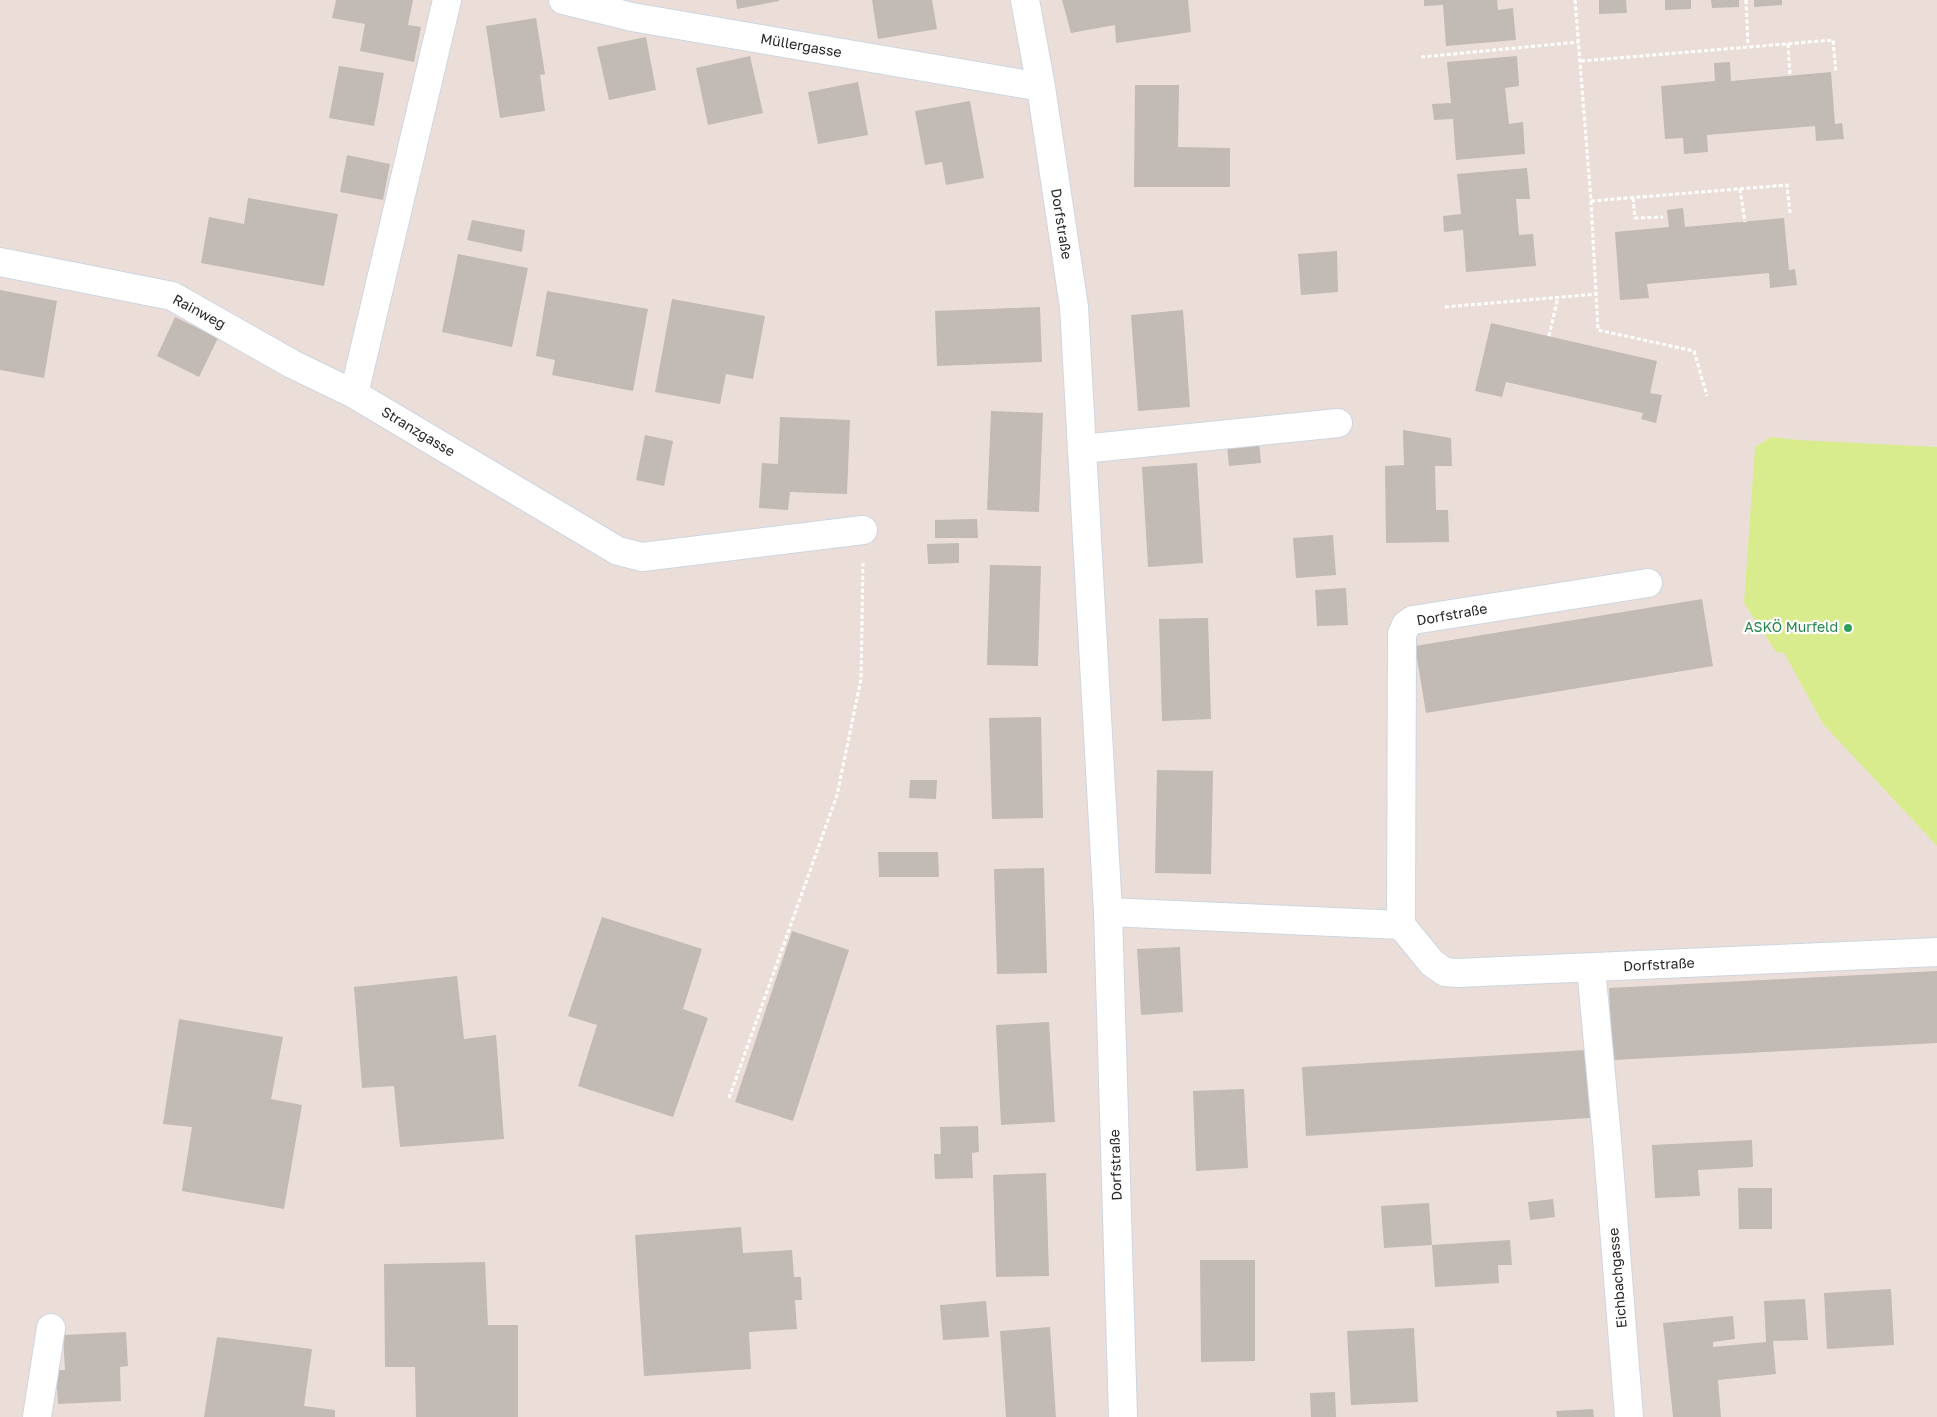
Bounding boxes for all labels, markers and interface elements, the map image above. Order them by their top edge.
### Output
street label: Müllergasse [759,31,843,61]
street label: Dorfstraße [1047,187,1075,261]
street label: Rainweg [170,291,228,333]
street label: Stranzgasse [378,403,458,461]
street label: Dorfstraße [1415,601,1489,629]
place label: ASKÖ Murfeld [1744,620,1838,636]
marker: ASKÖ Murfeld [1842,622,1854,634]
street label: Dorfstraße [1623,955,1695,975]
street label: Dorfstraße [1106,1129,1126,1201]
street label: Eichbachgasse [1605,1227,1631,1329]

